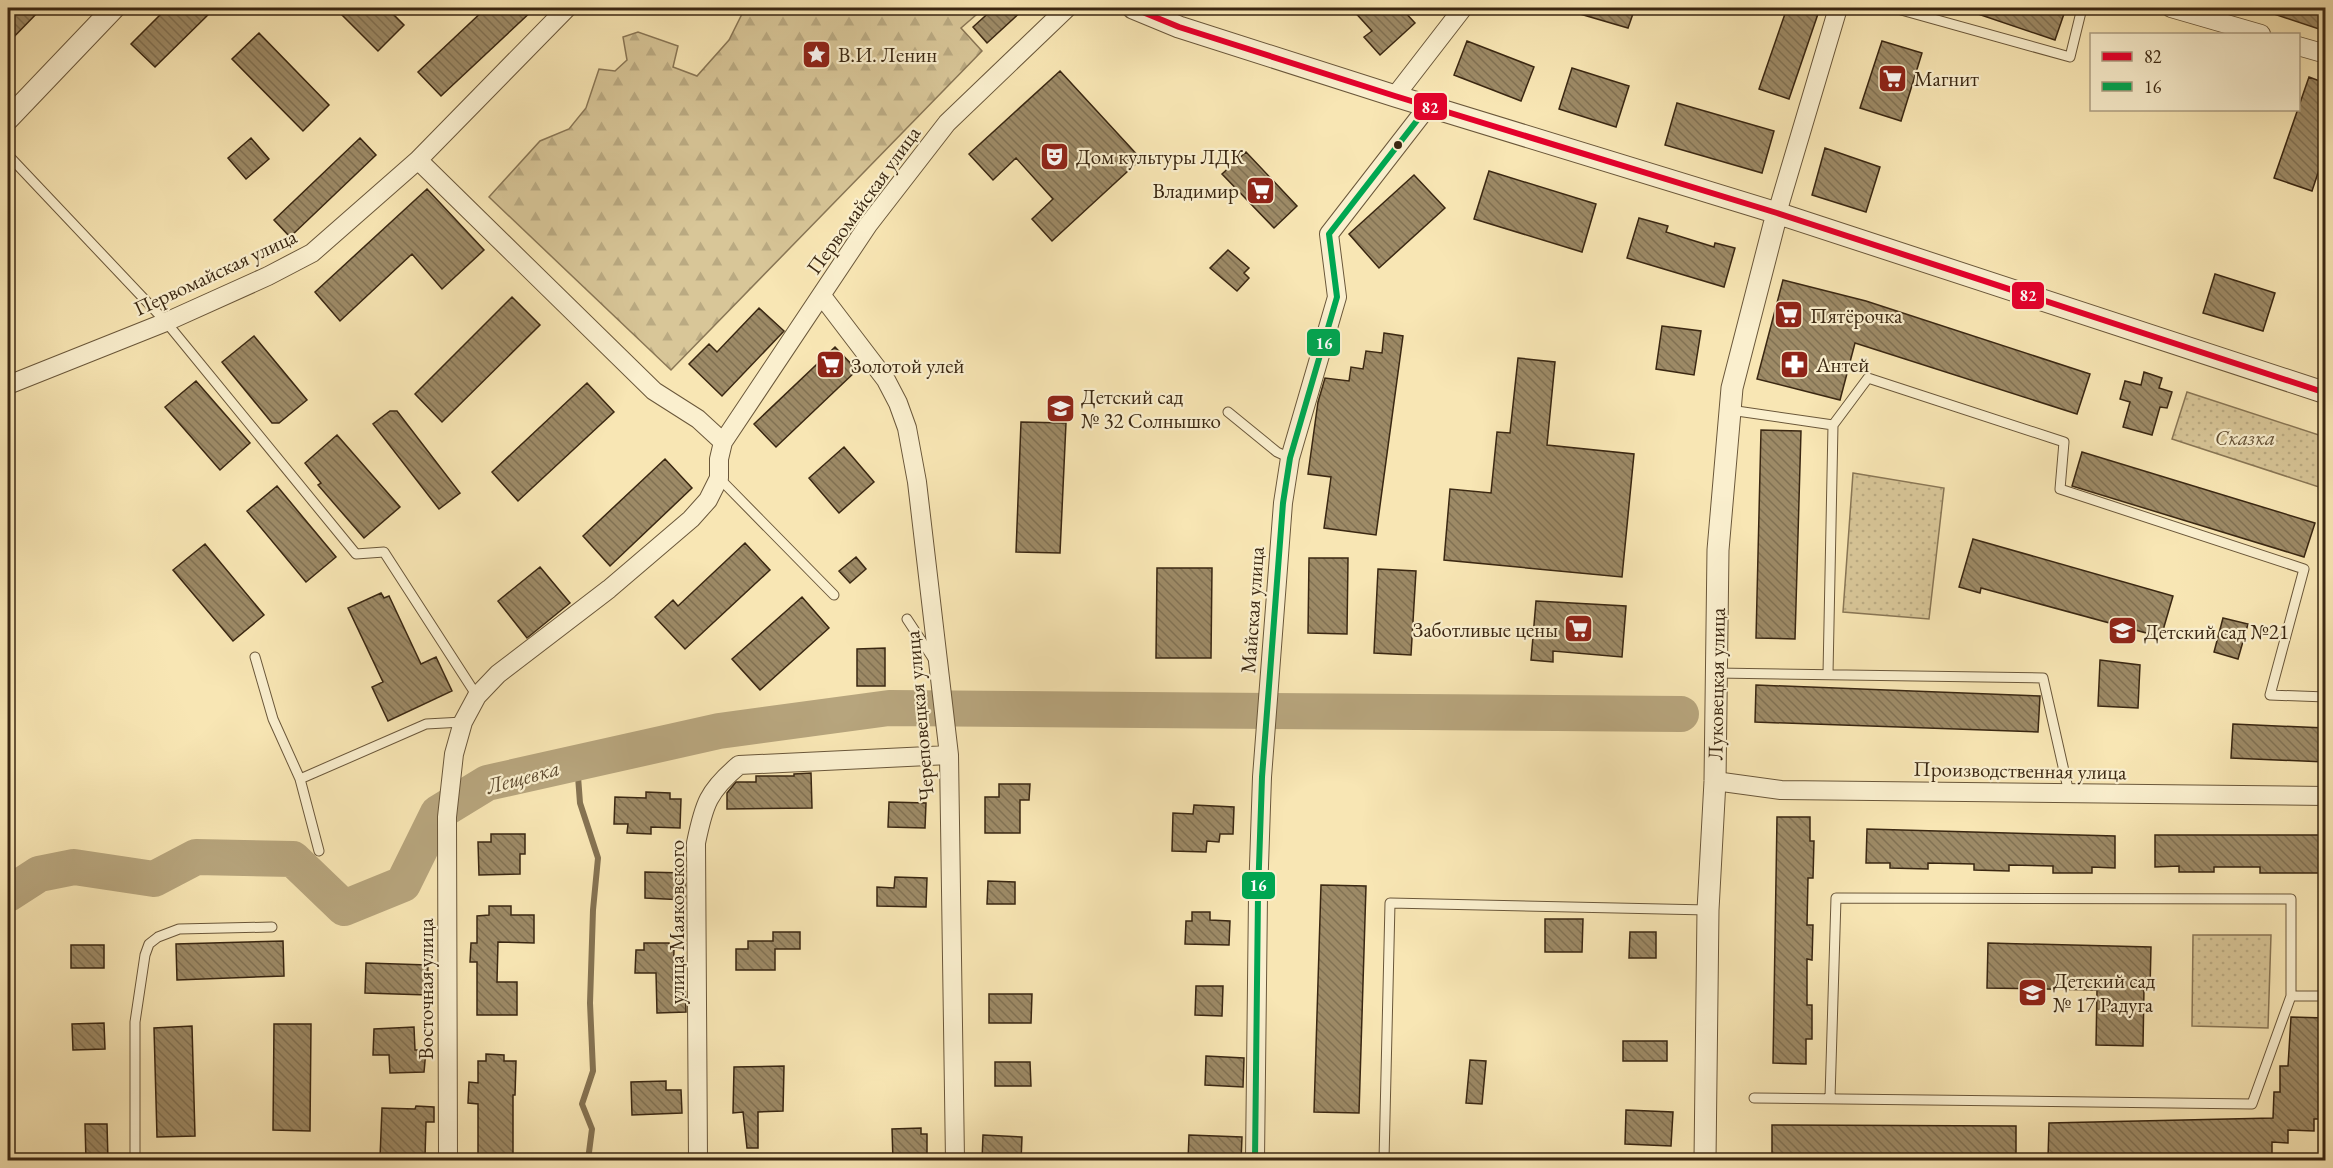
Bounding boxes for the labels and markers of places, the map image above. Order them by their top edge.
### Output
place icon: В.И. Ленин [801,38,833,70]
place label: В.И. Ленин [838,41,937,68]
supermarket icon: Магнит [1877,62,1909,94]
place label: Магнит [1914,65,1979,92]
unlabelled marker [1392,139,1404,151]
theatre icon: Дом культуры ЛДК [1039,140,1071,172]
place label: Дом культуры ЛДК [1076,143,1244,170]
supermarket icon: Владимир [1244,174,1276,206]
place label: Владимир [1152,177,1239,204]
supermarket icon: Пятёрочка [1773,299,1805,331]
place label: Пятёрочка [1810,302,1903,329]
pharmacy icon: Антей [1779,348,1811,380]
supermarket icon: Золотой улей [814,349,846,381]
place label: Антей [1815,351,1869,378]
place label: Золотой улей [851,352,964,379]
place label: Детский сад № 32 Солнышко [1081,383,1221,434]
school or university icon: Детский сад № 32 Солнышко [1044,392,1076,424]
supermarket icon: Заботливые цены [1563,613,1595,645]
school or university icon: Детский сад №21 [2107,615,2139,647]
place label: Заботливые цены [1413,616,1558,643]
place label: Детский сад №21 [2144,618,2289,645]
place label: Детский сад № 17 Радуга [2053,967,2156,1018]
school or university icon: Детский сад № 17 Радуга [2016,976,2048,1008]

